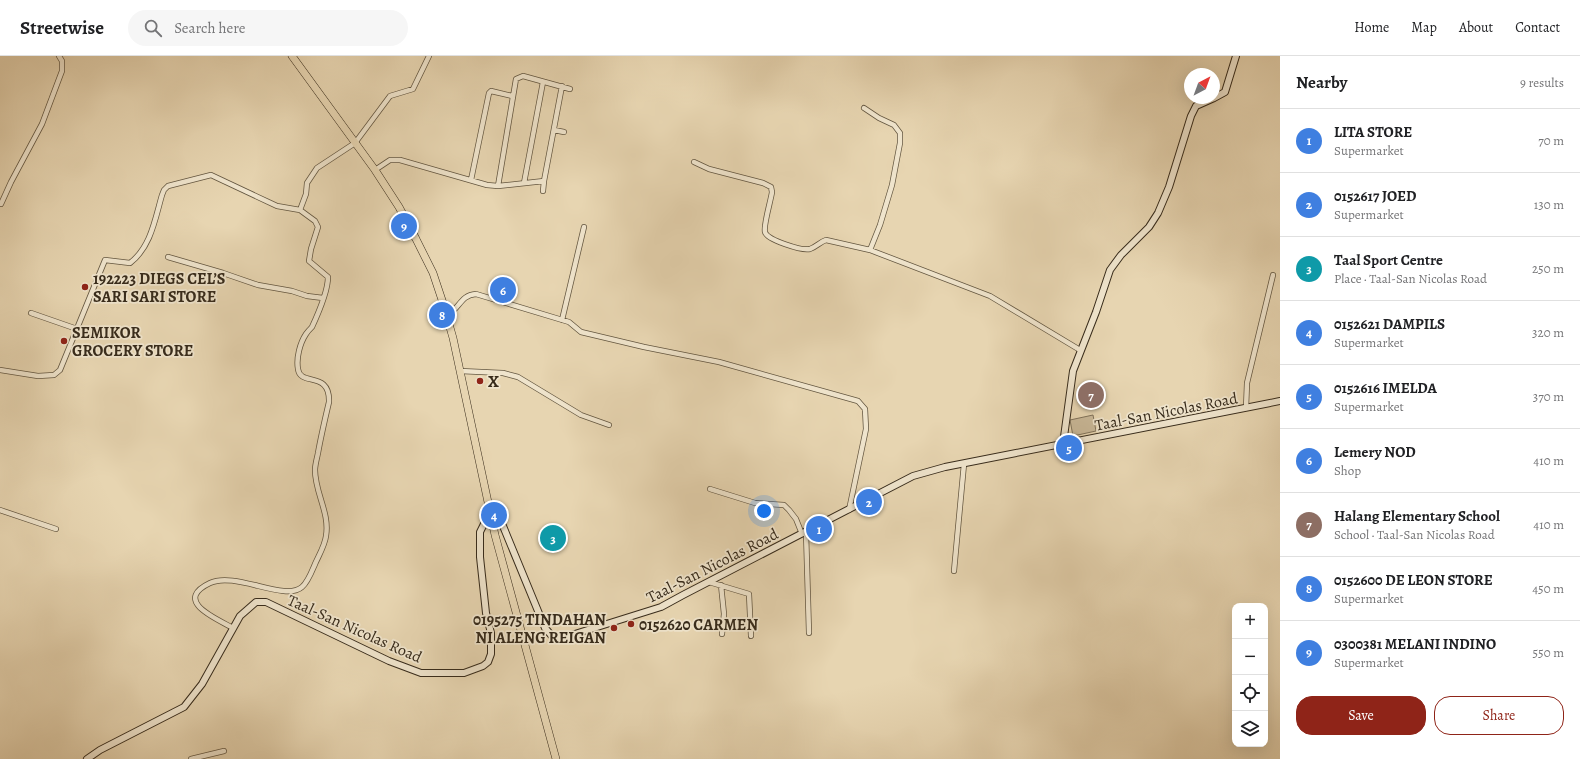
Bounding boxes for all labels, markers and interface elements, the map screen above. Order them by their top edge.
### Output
search box [128,10,408,46]
text: Streetwise [20,15,104,41]
icon: search [142,17,164,39]
text: Search here [174,18,245,38]
text: Home [1354,18,1389,37]
text: Map [1411,18,1437,37]
text: About [1459,18,1493,37]
text: Contact [1515,18,1560,37]
north arrow [1184,68,1220,104]
text: Nearby [1296,71,1347,94]
text: 9 results [1520,74,1564,91]
text: LITA STORE [1334,122,1412,142]
text: 1 [1307,132,1311,149]
text: 70 m [1538,132,1564,149]
text: Supermarket [1334,142,1404,159]
text: 0152617 JOED [1334,186,1416,206]
text: 2 [1306,196,1312,213]
text: 130 m [1534,196,1564,213]
text: Supermarket [1334,206,1404,223]
pin: 9 [391,211,417,241]
text: Taal Sport Centre [1334,250,1443,270]
text: 3 [1306,260,1312,277]
text: 250 m [1532,260,1564,277]
place label: 192223 DIEGS CEL’S SARI SARI STORE [93,268,226,308]
text: Place · Taal-San Nicolas Road [1334,270,1487,287]
pin: 6 [490,275,516,305]
marker: 192223 DIEGS CEL’S SARI SARI STORE [80,282,90,292]
pin: 8 [429,300,455,330]
text: 0152621 DAMPILS [1334,314,1445,334]
place label: SEMIKOR GROCERY STORE [72,322,193,362]
text: 4 [1306,324,1312,341]
text: 320 m [1532,324,1564,341]
text: Supermarket [1334,334,1404,351]
marker: SEMIKOR GROCERY STORE [59,336,69,346]
place label: X [488,371,499,393]
marker: X [475,376,485,386]
text: 0152616 IMELDA [1334,378,1437,398]
pin: 7 [1078,380,1104,410]
street label: Taal-San Nicolas Road [1093,387,1240,437]
text: 5 [1306,388,1312,405]
text: 370 m [1533,388,1564,405]
text: Supermarket [1334,398,1404,415]
pin: 5 [1056,433,1082,463]
text: Lemery NOD [1334,442,1416,462]
text: 6 [1306,452,1312,469]
text: 410 m [1533,452,1564,469]
text: Shop [1334,462,1361,479]
pin: 2 [856,487,882,517]
pin: 4 [481,500,507,530]
your location [754,501,774,521]
text: Halang Elementary School [1334,506,1500,526]
pin: 1 [806,514,832,544]
text: 7 [1306,516,1312,533]
text: 410 m [1533,516,1564,533]
pin: 3 [540,523,566,553]
street label: Taal-San Nicolas Road [643,523,782,609]
text: School · Taal-San Nicolas Road [1334,526,1495,543]
text: 0152600 DE LEON STORE [1334,570,1493,590]
text: 8 [1306,580,1312,597]
text: 450 m [1532,580,1564,597]
street label: Taal-San Nicolas Road [284,589,426,669]
text: Supermarket [1334,590,1404,607]
map controls [1232,603,1268,747]
button: + [1232,603,1268,639]
place label: 0195275 TINDAHAN NI ALENG REIGAN [473,609,606,649]
place label: 0152620 CARMEN [639,614,758,636]
marker: 0152620 CARMEN [626,619,636,629]
marker: 0195275 TINDAHAN NI ALENG REIGAN [609,623,619,633]
text: 0300381 MELANI INDINO [1334,634,1496,654]
button: − [1232,639,1268,675]
text: 9 [1306,644,1312,661]
text: 550 m [1533,644,1564,661]
text: Supermarket [1334,654,1404,671]
button: locate [1232,675,1268,711]
button: Save [1296,696,1426,735]
button: Share [1434,696,1564,735]
button: layers [1232,711,1268,747]

